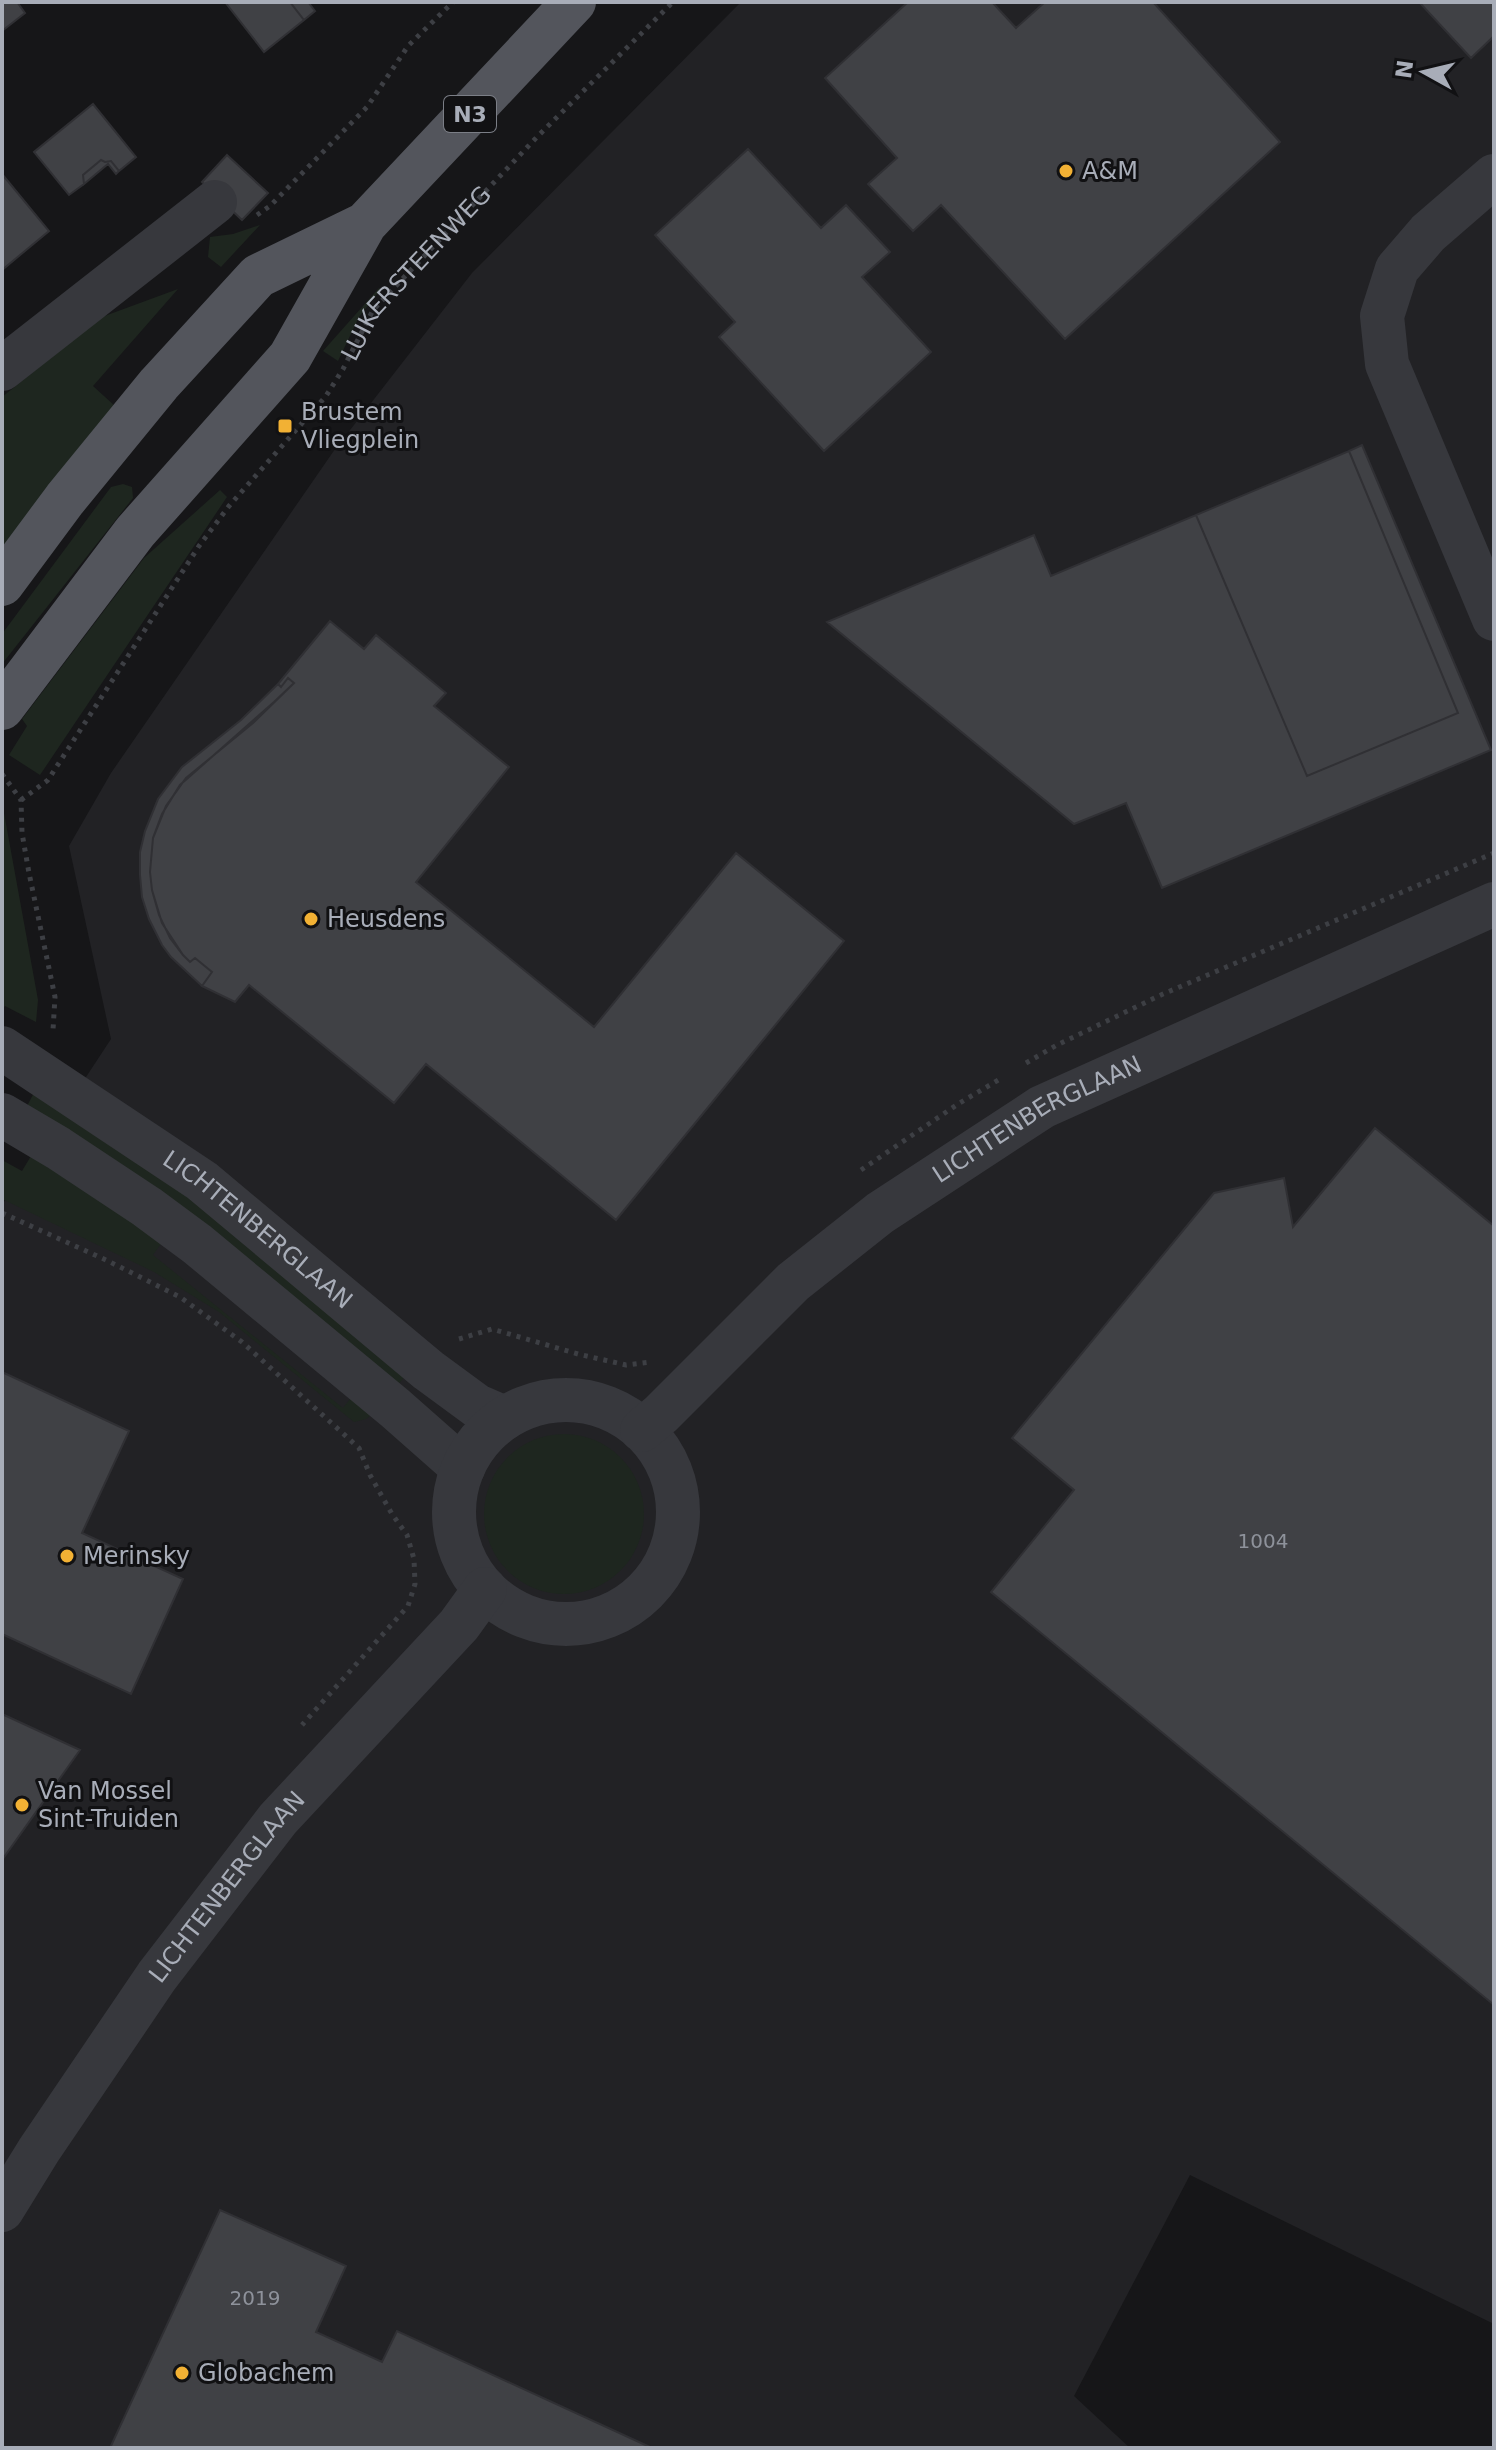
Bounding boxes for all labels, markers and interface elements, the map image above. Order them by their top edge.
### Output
north arrow [1384,32,1464,112]
text: N [1391,58,1418,80]
road number: N3 [444,96,496,132]
place label: A&M [1082,157,1138,185]
marker: A&M [1057,162,1075,180]
street label: LUIKERSTEENWEG [336,180,497,365]
place label: Brustem Vliegplein [301,398,419,454]
marker: Brustem Vliegplein [276,417,294,435]
place label: Heusdens [327,905,445,933]
marker: Heusdens [302,910,320,928]
street label: LICHTENBERGLAAN [927,1050,1146,1189]
street label: LICHTENBERGLAAN [158,1145,358,1315]
house number: 1004 [1238,1529,1288,1553]
place label: Merinsky [83,1542,190,1570]
marker: Merinsky [58,1547,76,1565]
place label: Van Mossel Sint-Truiden [38,1777,179,1833]
street label: LICHTENBERGLAAN [143,1786,311,1988]
marker: Van Mossel Sint-Truiden [13,1796,31,1814]
house number: 2019 [230,2286,280,2310]
place label: Globachem [198,2359,334,2387]
marker: Globachem [173,2364,191,2382]

